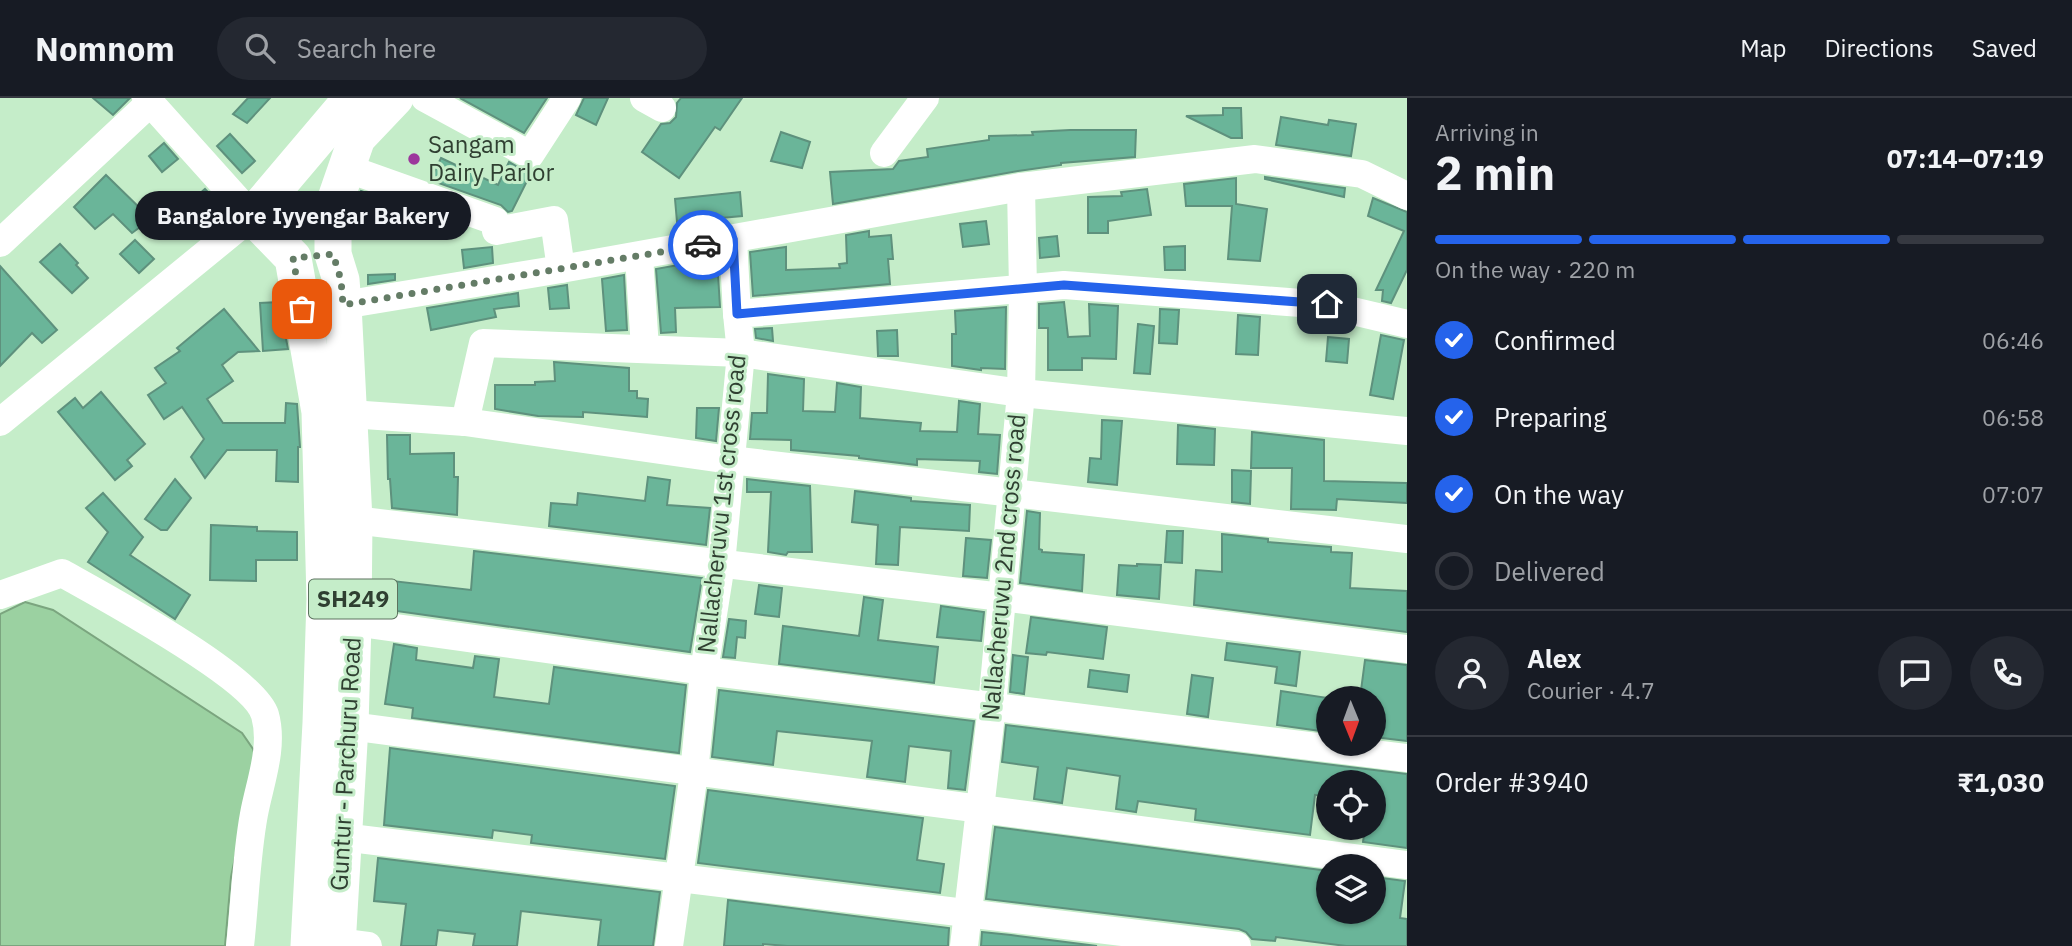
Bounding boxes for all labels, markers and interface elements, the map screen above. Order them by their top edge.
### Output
search box [217,17,707,80]
text: Nomnom [35,27,175,70]
icon: search [241,29,279,67]
text: Search here [297,31,436,65]
text: Map [1740,32,1786,64]
text: Directions [1824,32,1934,64]
text: Saved [1972,32,2037,64]
text: Arriving in [1435,117,1539,147]
place label: Sangam Dairy Parlor [428,128,555,188]
text: 07:14–07:19 [1887,141,2044,175]
text: 2 min [1435,143,1555,203]
marker: Sangam Dairy Parlor [406,151,422,167]
callout: Bangalore Iyyengar Bakery [134,190,470,239]
text: Bangalore Iyyengar Bakery [157,200,449,230]
courier [668,210,738,280]
icon: car [684,226,722,264]
text: On the way · 220 m [1435,254,1635,284]
pin [1297,274,1357,334]
pin [272,279,332,339]
icon: home [1308,285,1346,323]
icon: bag [283,290,321,328]
icon: check [1435,321,1473,359]
text: Confirmed [1494,323,1616,357]
text: 06:46 [1982,325,2044,355]
street label: Nallacheruvu 1st cross road [689,353,753,655]
icon: check [1435,398,1473,436]
text: Preparing [1494,400,1607,434]
text: 06:58 [1982,402,2044,432]
street label: Nallacheruvu 2nd cross road [974,412,1032,721]
icon: check [1435,475,1473,513]
text: On the way [1494,477,1624,511]
text: 07:07 [1982,479,2044,509]
text: Delivered [1494,554,1605,588]
road number: SH249 [309,579,397,618]
street label: Guntur - Parchuru Road [322,636,368,892]
button: person [1435,636,1509,710]
button: chat [1878,636,1952,710]
button: phone [1970,636,2044,710]
text: Alex [1527,641,1581,675]
text: Courier · 4.7 [1527,675,1655,705]
north arrow [1316,686,1386,756]
map controls [1316,686,1386,924]
text: Order #3940 [1435,765,1589,799]
text: ₹1,030 [1957,765,2044,799]
button: locate [1316,770,1386,840]
button: layers [1316,854,1386,924]

